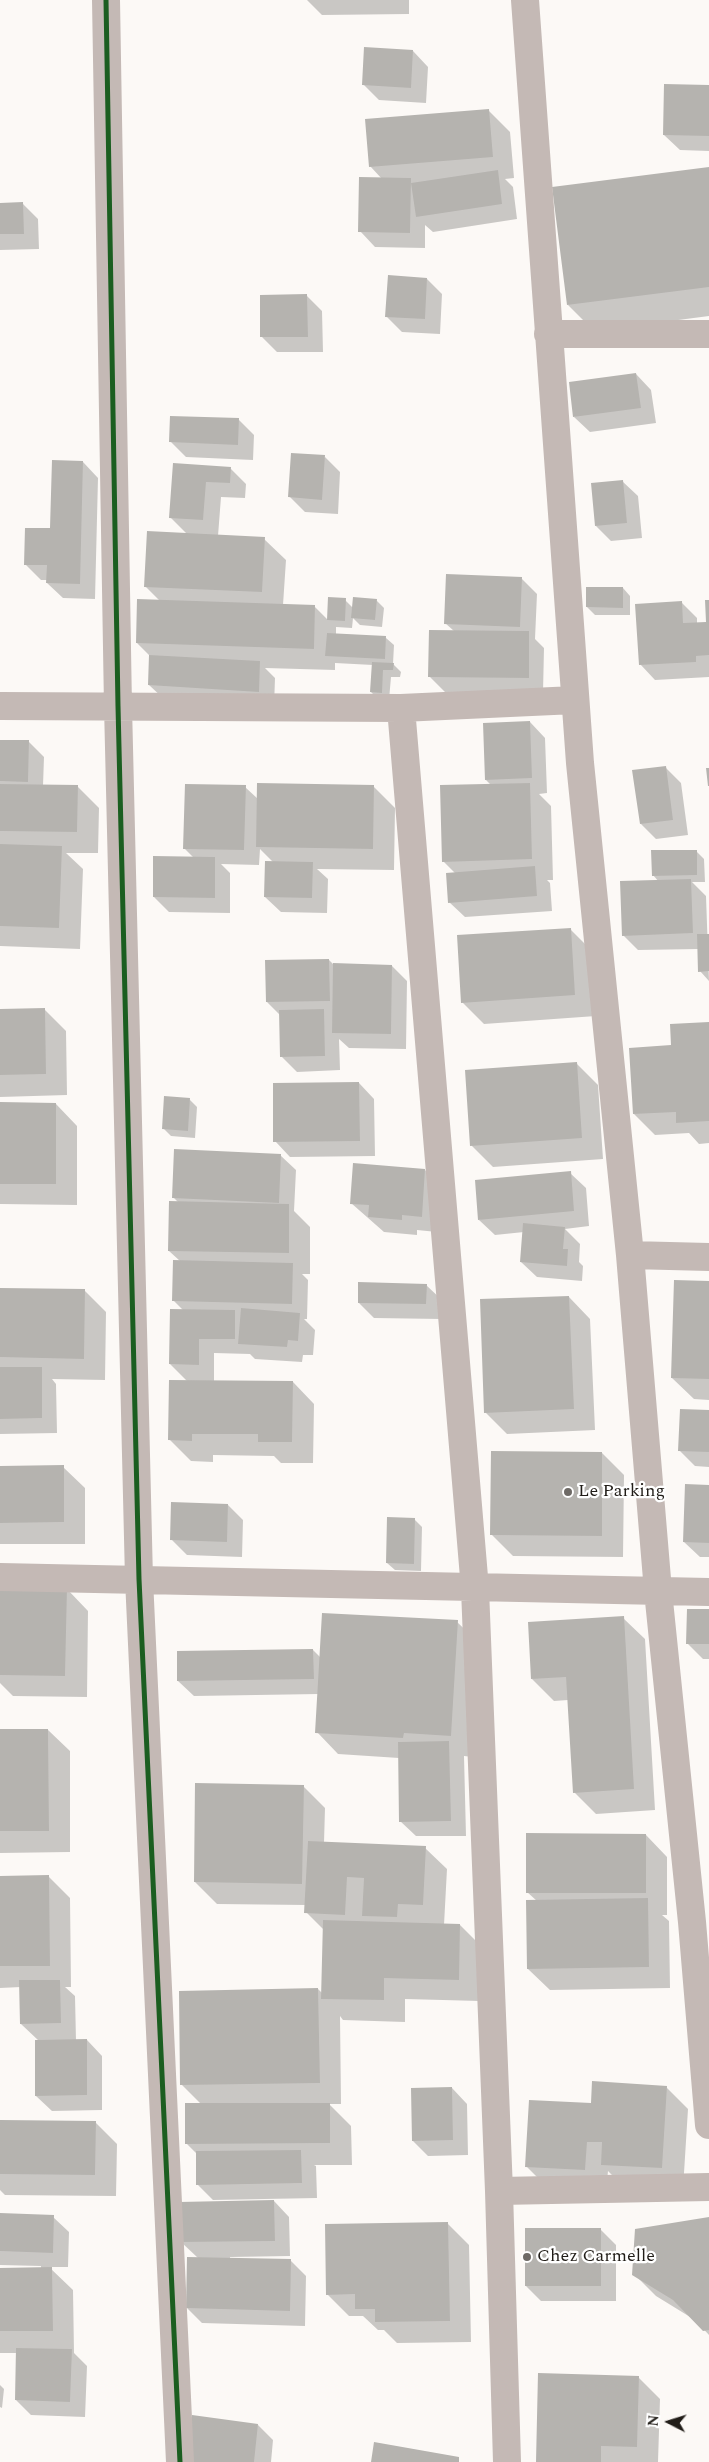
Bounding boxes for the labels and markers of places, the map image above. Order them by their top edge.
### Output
place label: Le Parking [578,1481,665,1503]
marker: Le Parking [562,1486,574,1498]
place label: Chez Carmelle [537,2246,655,2268]
marker: Chez Carmelle [521,2251,533,2263]

